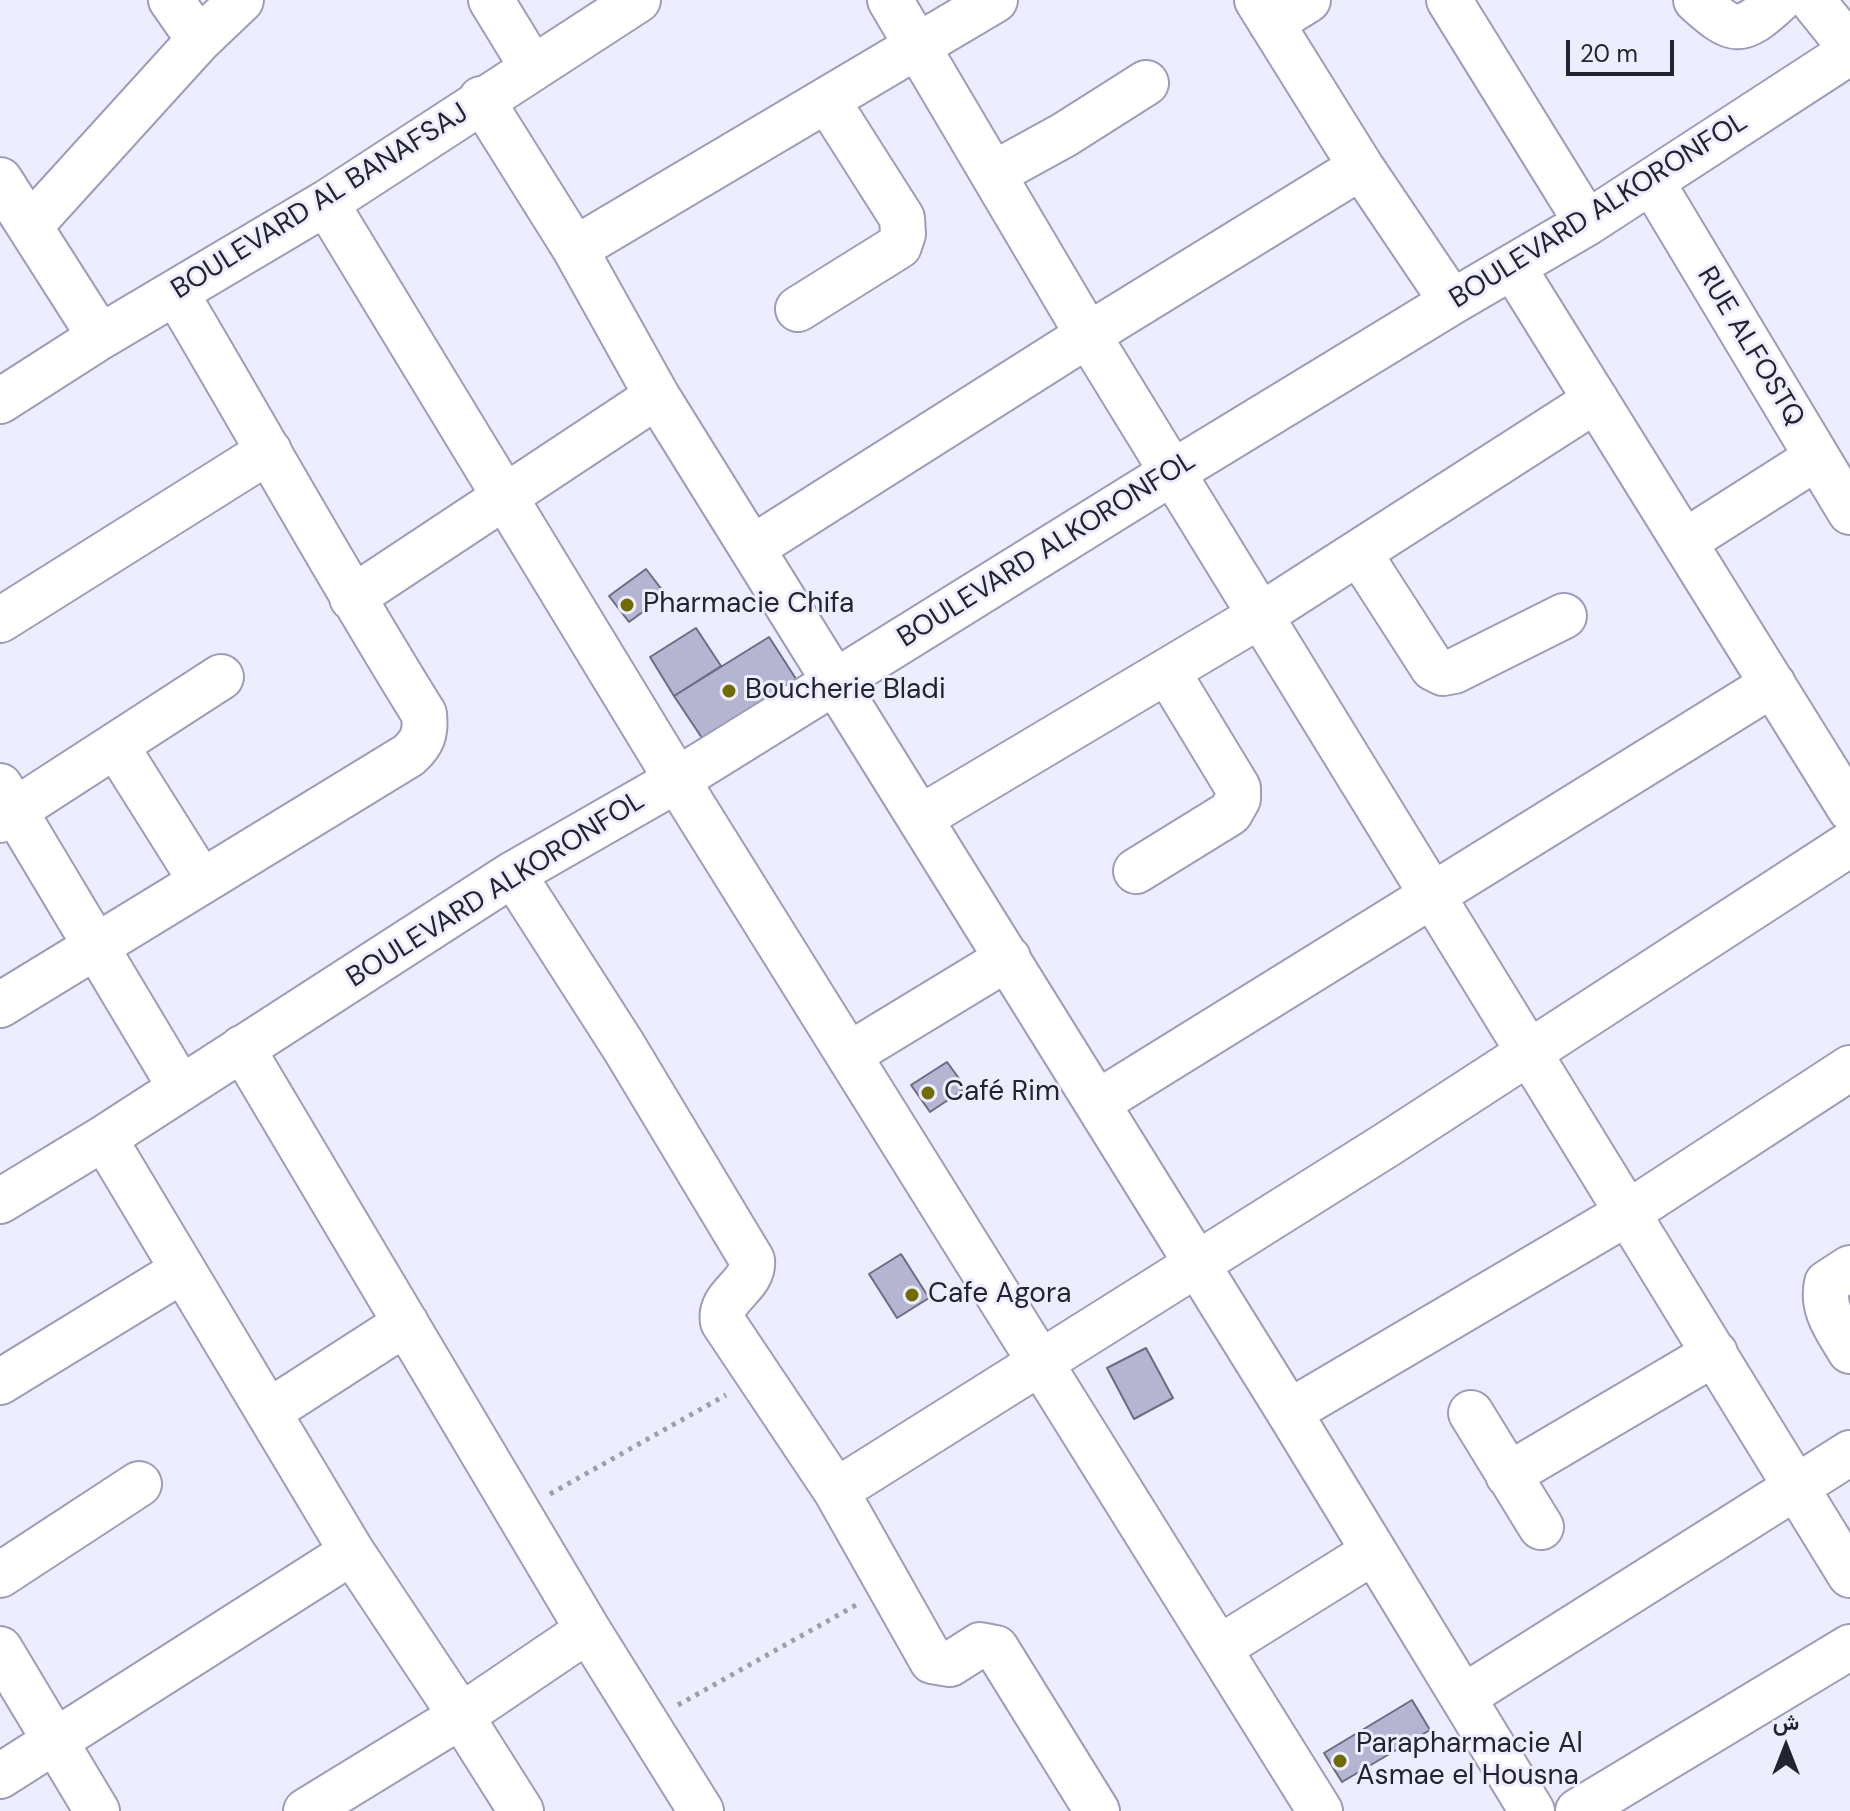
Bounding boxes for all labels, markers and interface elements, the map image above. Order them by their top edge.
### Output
scale bar [1570,24,1678,74]
text: 20 m [1580,38,1638,69]
street label: BOULEVARD AL BANAFSAJ [166,97,474,307]
street label: BOULEVARD ALKORONFOL [1444,105,1754,317]
street label: RUE ALFOSTQ [1689,261,1811,433]
street label: BOULEVARD ALKORONFOL [892,444,1202,656]
place label: Pharmacie Chifa [643,588,854,622]
marker: Pharmacie Chifa [618,596,636,614]
place label: Boucherie Bladi [745,674,946,708]
marker: Boucherie Bladi [720,682,738,700]
street label: BOULEVARD ALKORONFOL [341,784,651,996]
place label: Café Rim [944,1076,1060,1110]
marker: Café Rim [919,1084,937,1102]
place label: Cafe Agora [928,1278,1071,1312]
marker: Cafe Agora [903,1286,921,1304]
north arrow [1746,1707,1826,1787]
text: ش [1773,1708,1799,1737]
place label: Parapharmacie Al Asmae el Housna [1356,1728,1583,1794]
marker: Parapharmacie Al Asmae el Housna [1331,1752,1349,1770]

